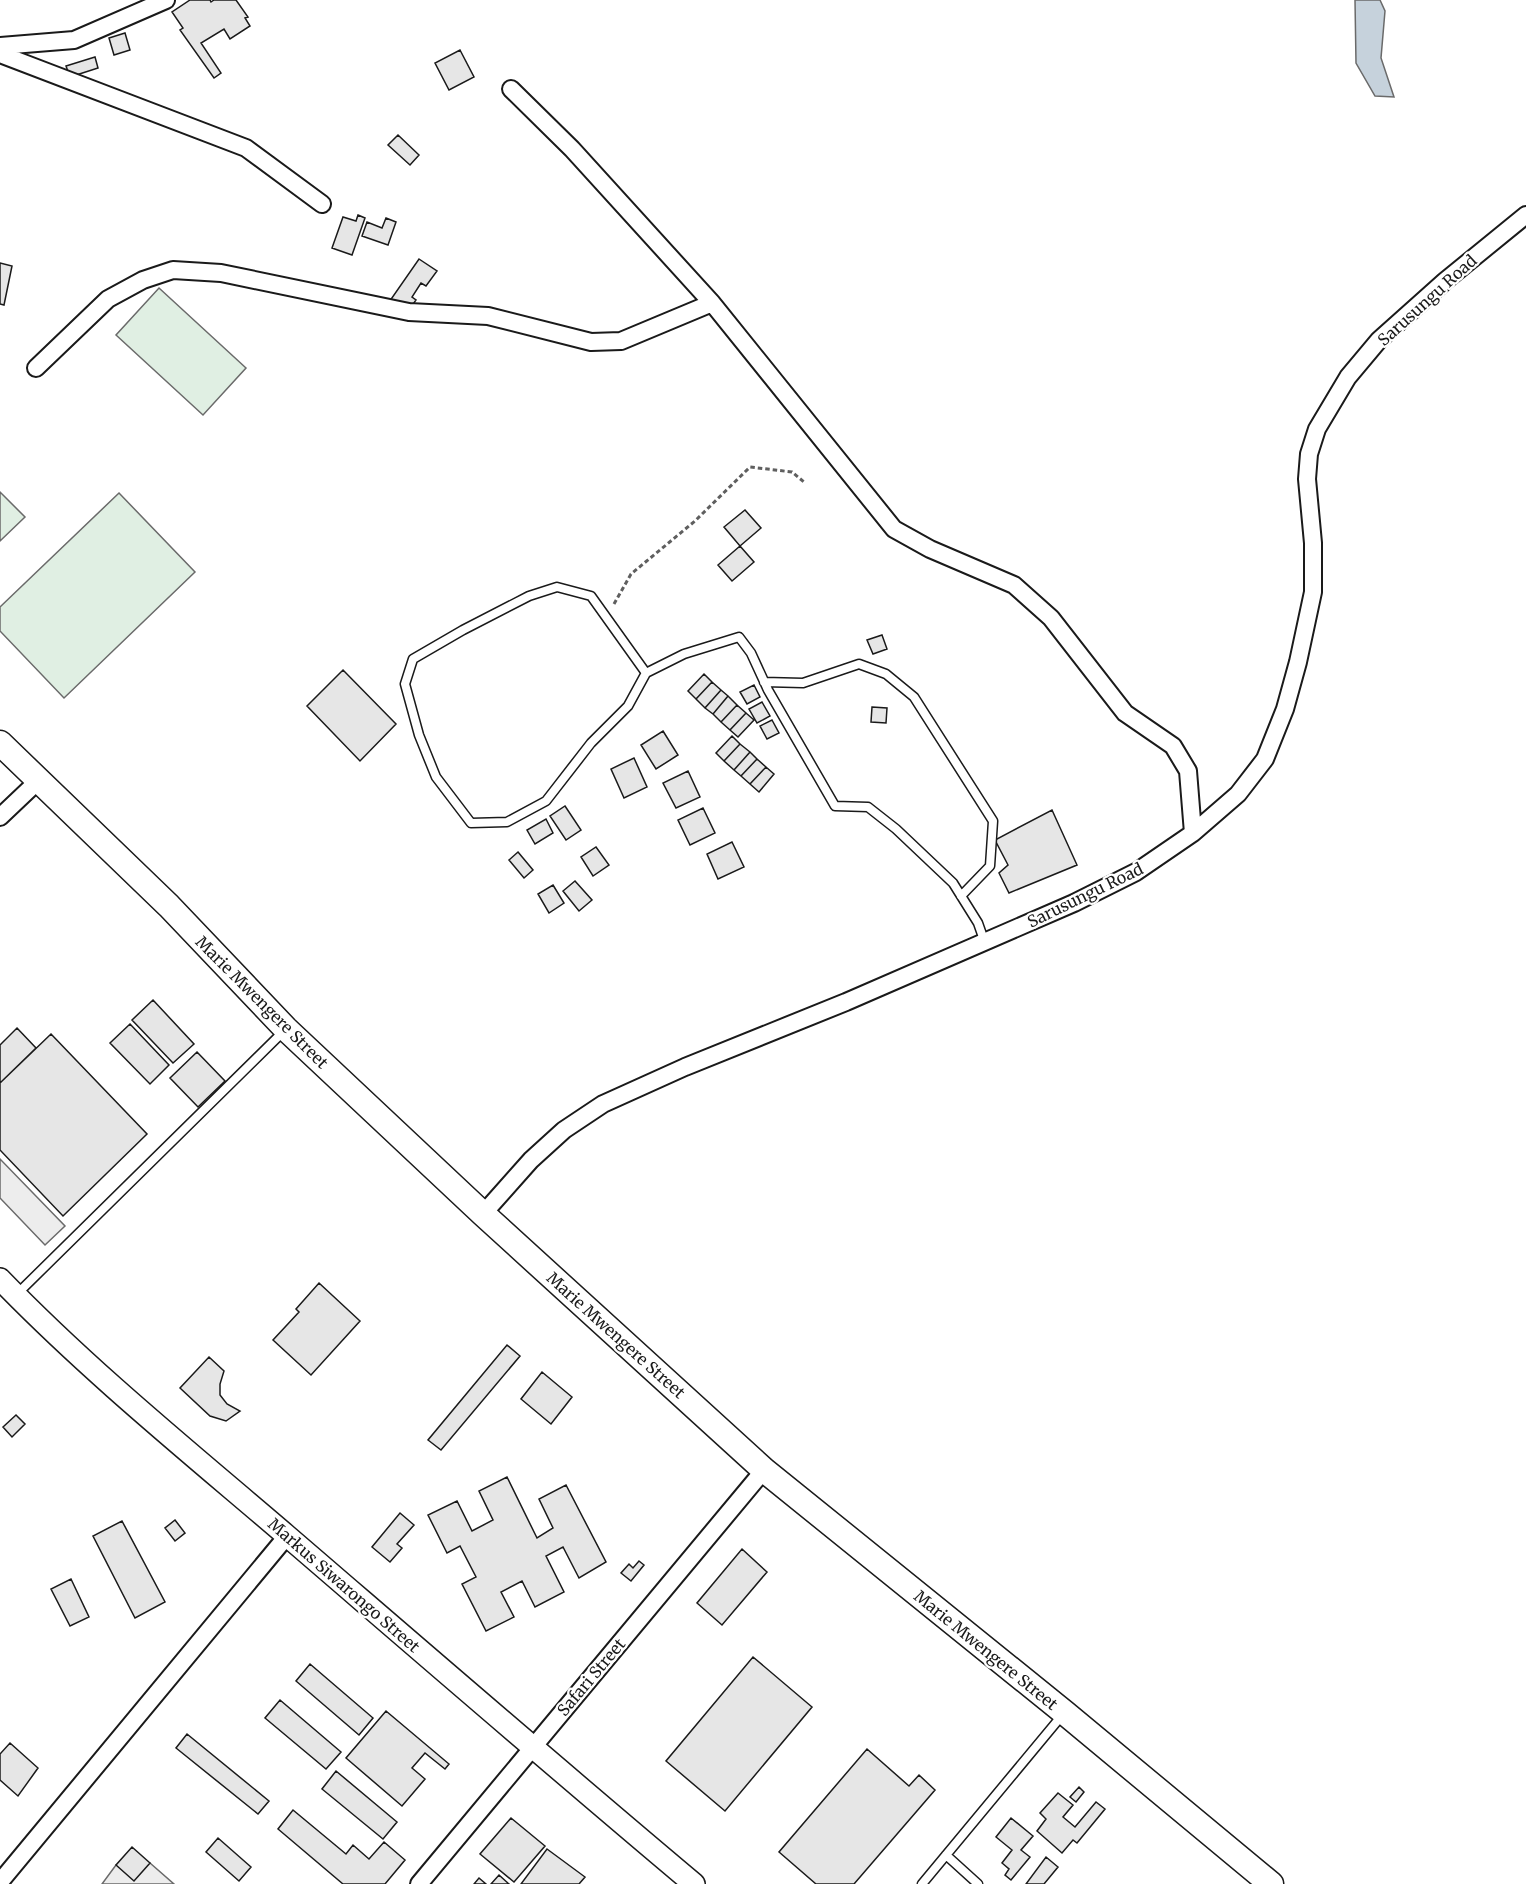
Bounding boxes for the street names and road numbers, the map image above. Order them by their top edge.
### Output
street label: Sarusungu Road [1373,250,1481,350]
street label: Sarusungu Road [1024,858,1146,932]
street label: Marie Mwengere Street [192,932,333,1073]
street label: Marie Mwengere Street [543,1268,690,1403]
street label: Markus Siwarongo Street [264,1514,424,1657]
street label: Marie Mwengere Street [910,1586,1062,1715]
street label: Safari Street [553,1634,630,1720]

